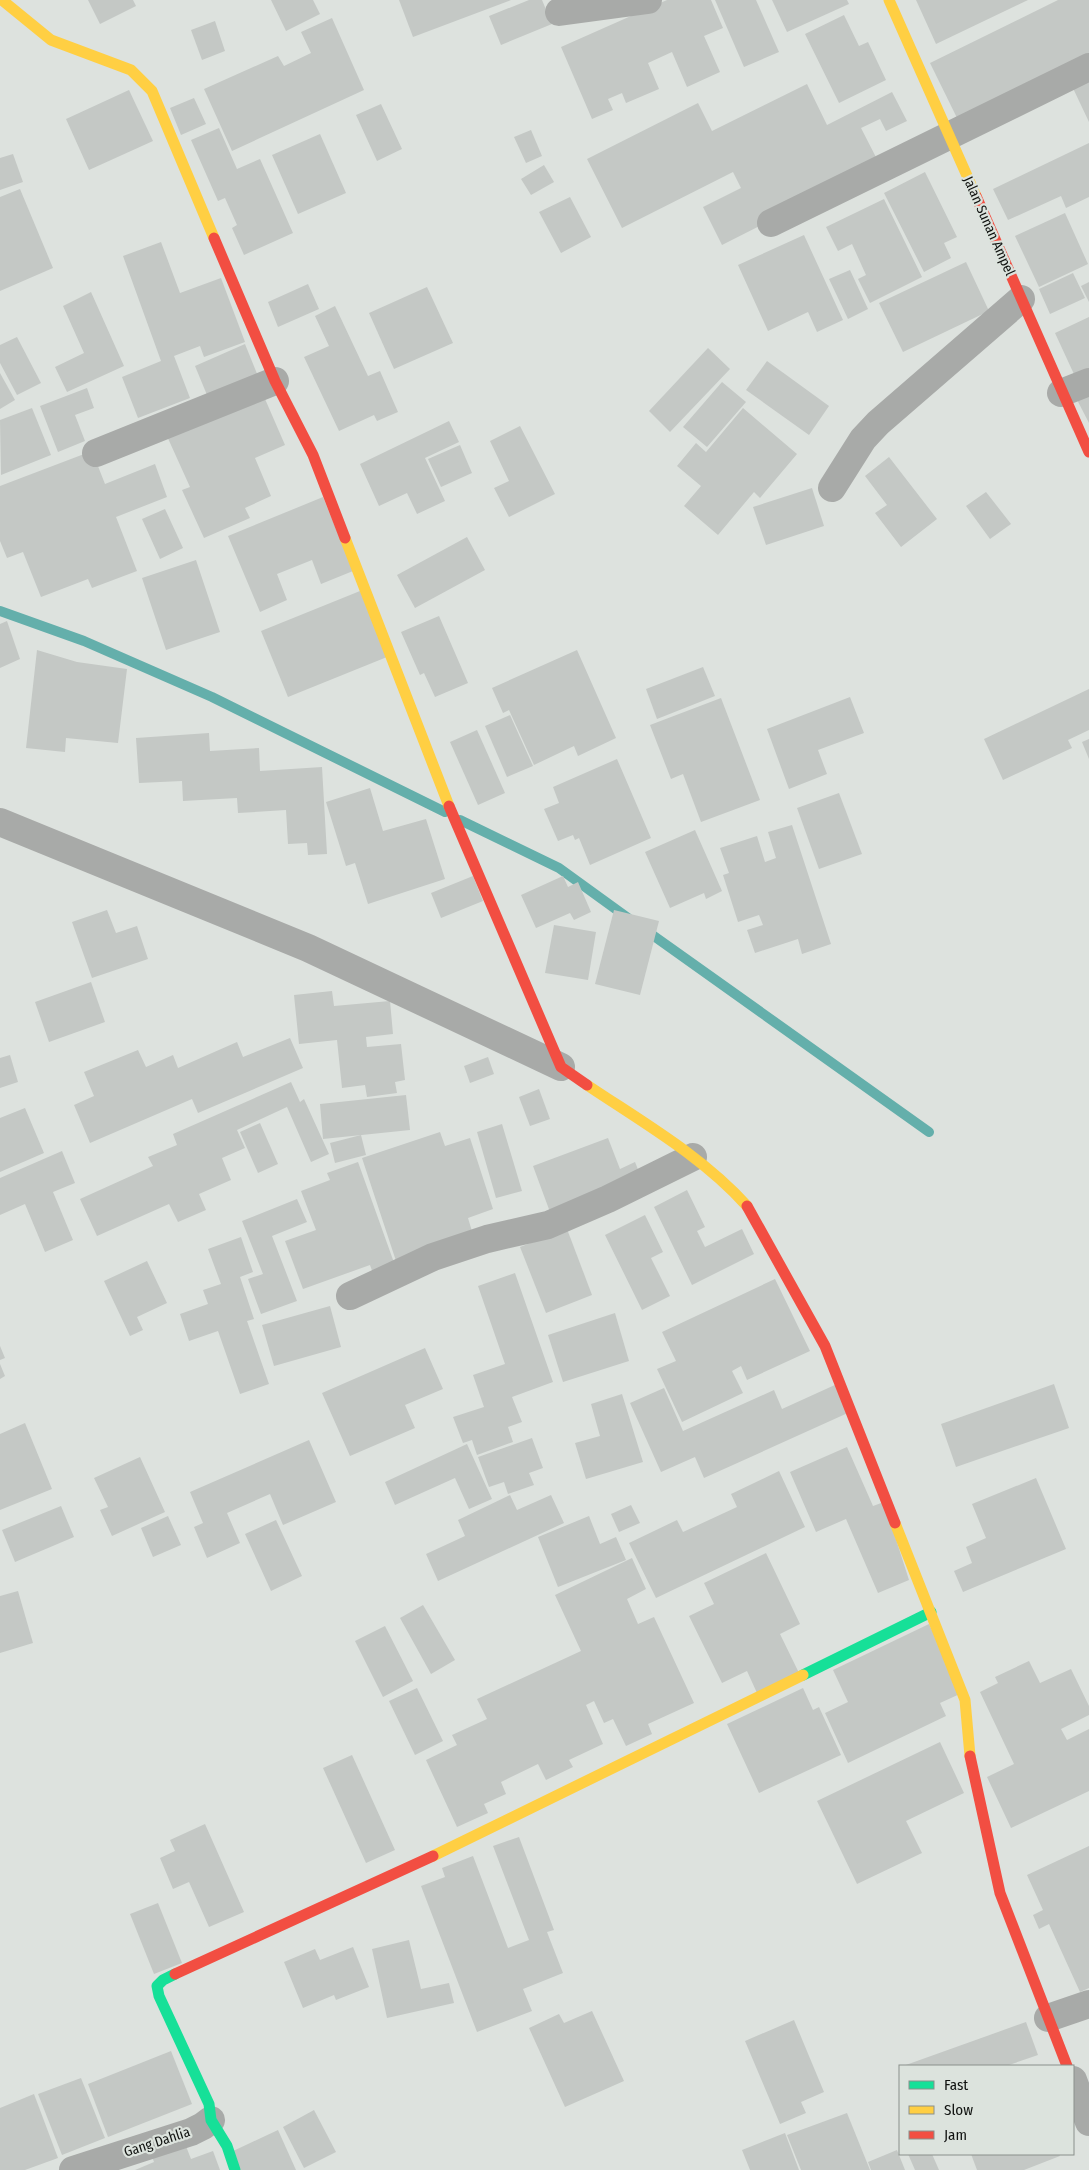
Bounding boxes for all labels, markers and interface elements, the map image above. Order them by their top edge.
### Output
street label: Jalan Sunan Ampel [959,174,1019,279]
legend [899,2065,1074,2155]
text: Fast [944,2076,968,2094]
text: Slow [944,2101,973,2119]
street label: Gang Dahlia [122,2123,192,2161]
text: Jam [944,2126,967,2144]

